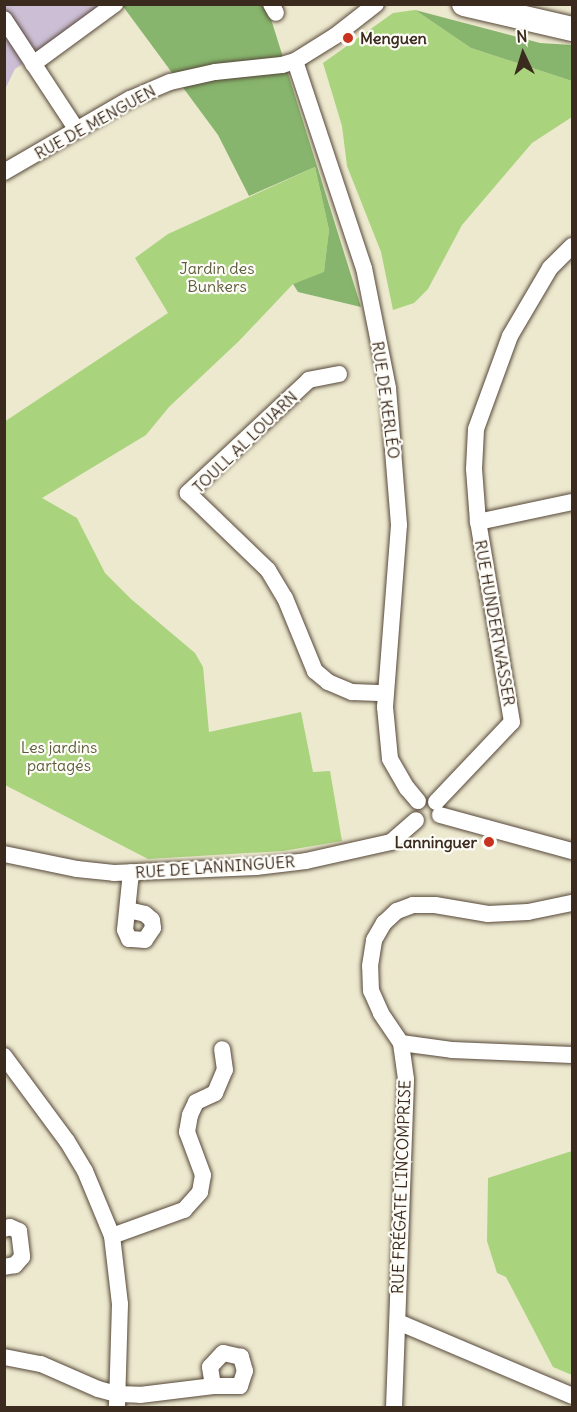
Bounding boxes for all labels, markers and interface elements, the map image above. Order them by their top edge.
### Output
north arrow [493,24,553,84]
text: N [516,26,528,46]
place label: Menguen [360,28,427,48]
marker: Menguen [341,31,355,45]
street label: RUE DE MENGUEN [31,81,159,163]
park label: Jardin des Bunkers [180,258,254,296]
street label: RUE DE KERLÉO [368,340,404,460]
street label: TOULL AL LOUARN [189,387,301,497]
street label: RUE HUNDERTWASSER [471,538,519,708]
park label: Les jardins partagés [21,737,97,775]
place label: Lanninguer [395,832,477,852]
marker: Lanninguer [482,835,496,849]
street label: RUE DE LANNINGUER [134,852,296,882]
street label: RUE FRÉGATE L'INCOMPRISE [388,1079,414,1295]

